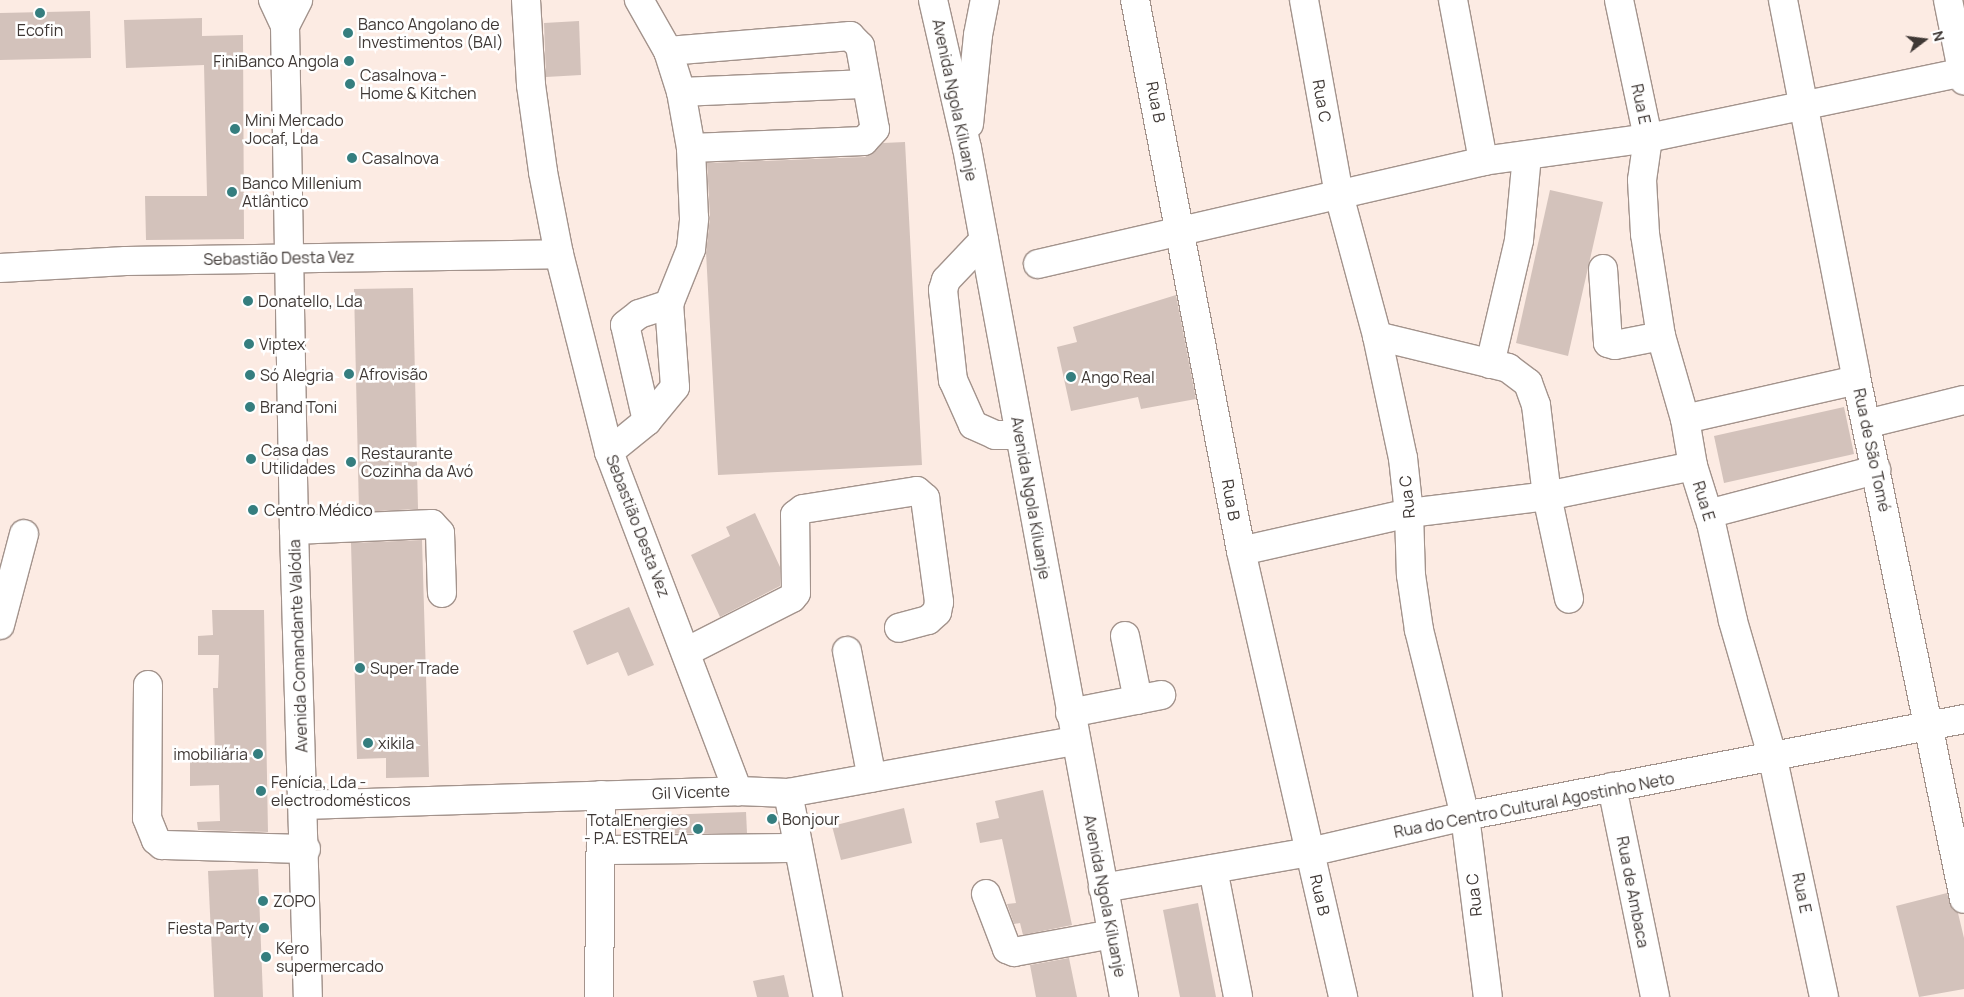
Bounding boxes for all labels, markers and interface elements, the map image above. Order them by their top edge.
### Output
marker: Ecofin [34,7,46,19]
place label: Banco Angolano de Investimentos (BAI) [358,14,503,52]
north arrow [1899,15,1949,65]
street label: Avenida Ngola Kiluanje [928,17,982,183]
place label: Ecofin [17,20,63,40]
marker: Banco Angolano de Investimentos (BAI) [342,27,354,39]
text: N [1928,29,1949,43]
place label: FiniBanco Angola [213,51,339,71]
marker: FiniBanco Angola [343,55,355,67]
place label: Casa|nova - Home & Kitchen [360,65,476,103]
marker: Casa|nova - Home & Kitchen [344,78,356,90]
street label: Rua C [1309,78,1335,124]
street label: Rua B [1143,80,1169,124]
street label: Rua E [1627,82,1655,126]
place label: Mini Mercado Jocaf, Lda [245,110,344,148]
marker: Mini Mercado Jocaf, Lda [229,123,241,135]
place label: Casa|nova [362,148,439,168]
marker: Casa|nova [346,152,358,164]
place label: Banco Millenium Atlântico [242,173,362,211]
marker: Banco Millenium Atlântico [226,186,238,198]
street label: Sebastião Desta Vez [203,247,355,269]
place label: Donatello, Lda [258,291,363,311]
marker: Donatello, Lda [242,295,254,307]
place label: Viptex [259,334,305,354]
marker: Viptex [243,338,255,350]
place label: Afrovisão [359,364,428,384]
place label: Só Alegria [260,365,334,385]
place label: Ango Real [1081,367,1155,387]
marker: Afrovisão [343,368,355,380]
marker: Só Alegria [244,369,256,381]
marker: Ango Real [1065,371,1077,383]
street label: Rua de São Tomé [1850,386,1894,514]
place label: Brand Toni [260,397,337,417]
marker: Brand Toni [244,401,256,413]
street label: Avenida Ngola Kiluanje [1007,415,1055,581]
place label: Casa das Utilidades [261,440,335,478]
place label: Restaurante Cozinha da Avó [361,443,473,481]
street label: Sebastião Desta Vez [602,452,674,600]
marker: Casa das Utilidades [245,453,257,465]
marker: Restaurante Cozinha da Avó [345,456,357,468]
street label: Rua C [1395,475,1419,519]
street label: Rua B [1218,478,1244,522]
street label: Rua E [1689,479,1719,523]
place label: Centro Médico [264,500,373,520]
marker: Centro Médico [246,503,260,517]
street label: Avenida Comandante Valódia [285,539,311,753]
place label: Super Trade [370,658,459,678]
marker: Super Trade [354,662,366,674]
place label: xikila [378,733,414,753]
marker: xikila [362,737,374,749]
place label: imobiliária [173,744,248,764]
marker: imobiliária [252,748,264,760]
street label: Rua do Centro Cultural Agostinho Neto [1392,768,1676,842]
place label: Fenícia, Lda - electrodomésticos [271,772,411,810]
street label: Gil Vicente [652,781,730,803]
marker: Fenícia, Lda - electrodomésticos [255,785,267,797]
place label: Bonjour [782,809,840,829]
place label: TotalEnergies - P.A. ESTRELA [584,810,688,848]
marker: Bonjour [766,813,778,825]
street label: Avenida Ngola Kiluanje [1080,813,1130,979]
marker: TotalEnergies - P.A. ESTRELA [692,823,704,835]
street label: Rua de Ambaca [1613,834,1653,950]
street label: Rua E [1788,871,1816,915]
street label: Rua B [1306,873,1334,917]
street label: Rua C [1462,873,1486,917]
place label: ZOPO [273,891,316,911]
marker: ZOPO [257,895,269,907]
place label: Fiesta Party [167,918,254,938]
marker: Fiesta Party [258,922,270,934]
place label: Kero supermercado [276,938,384,976]
marker: Kero supermercado [260,951,272,963]

